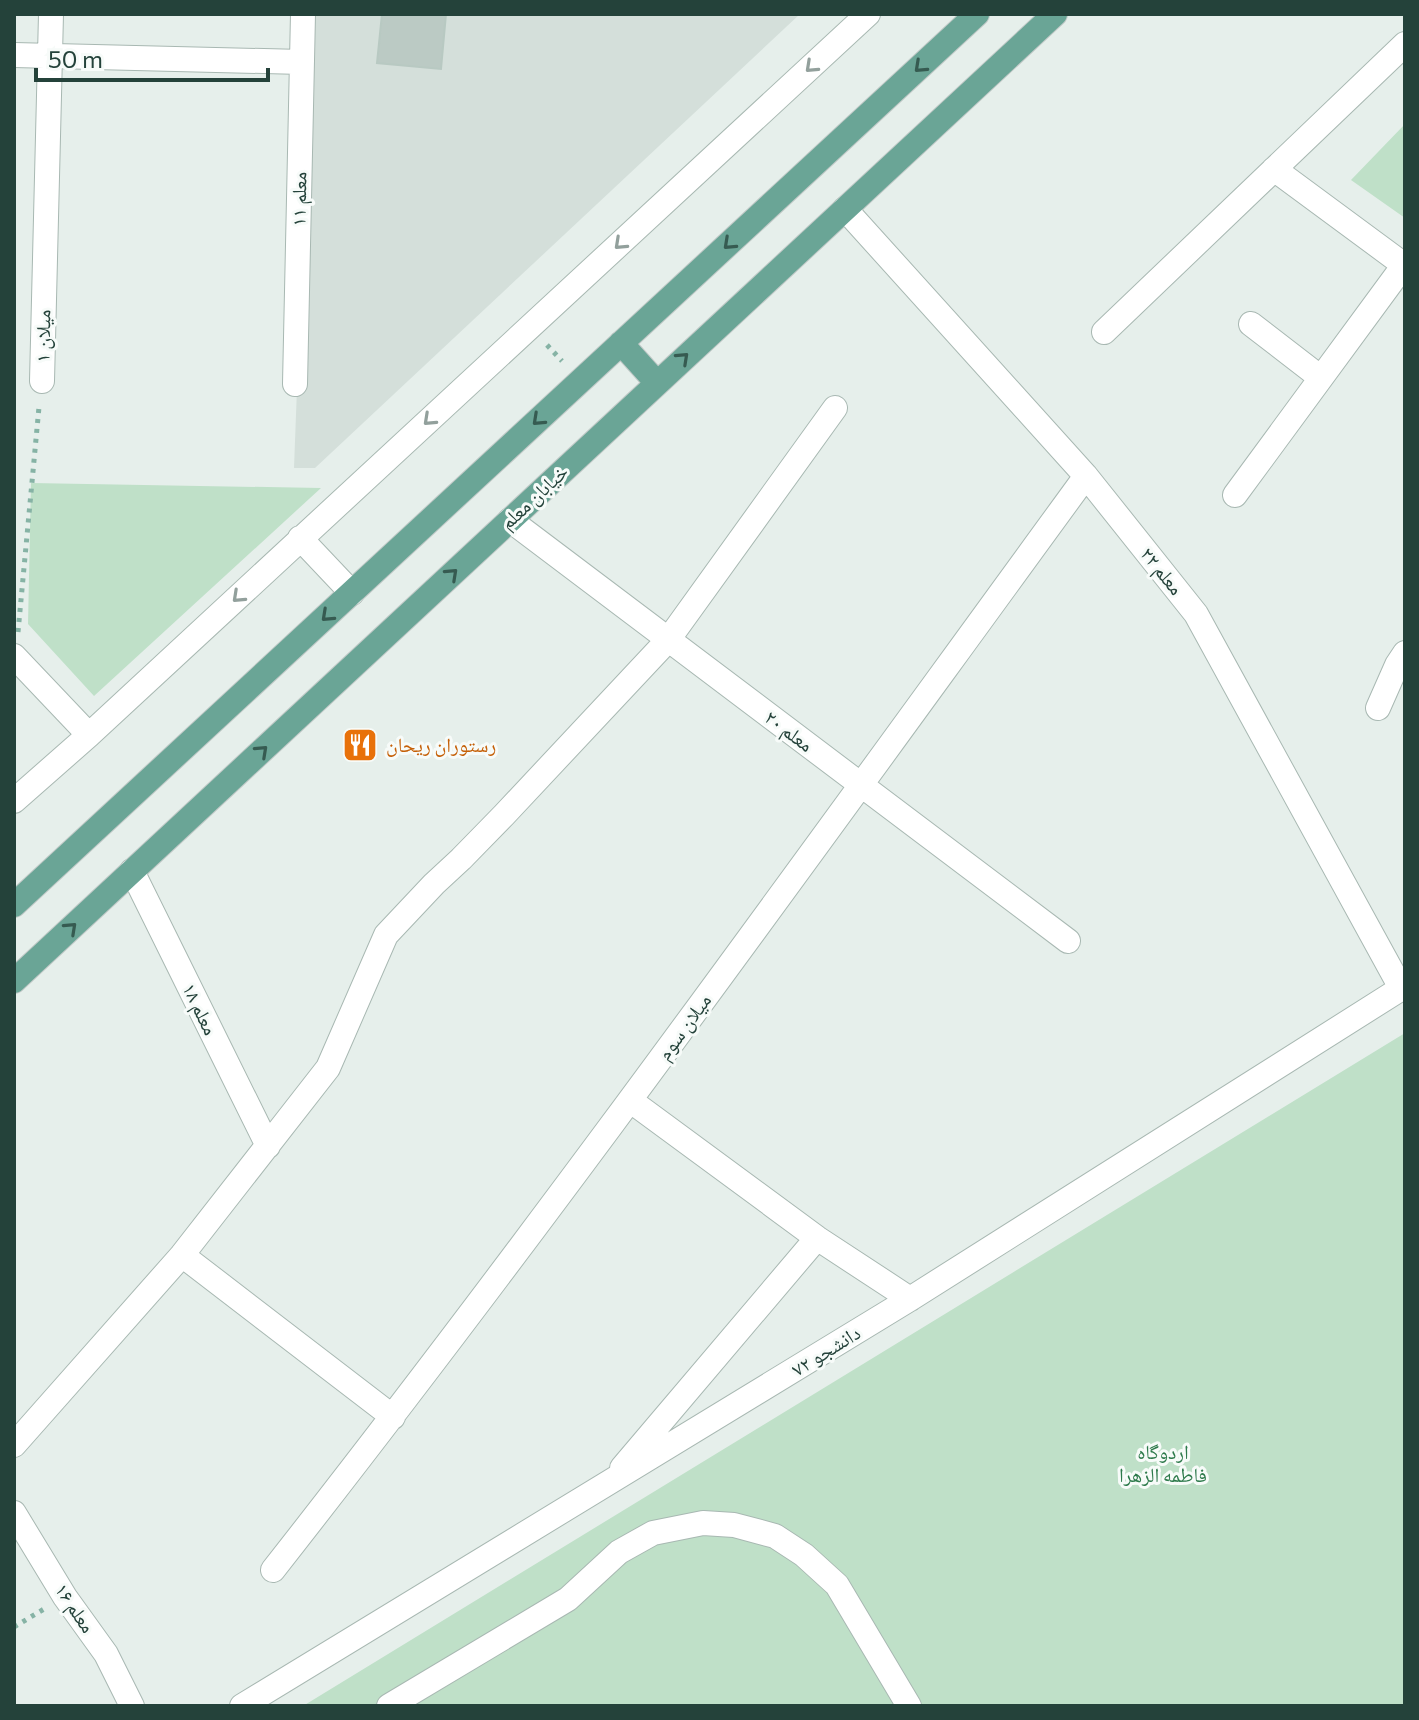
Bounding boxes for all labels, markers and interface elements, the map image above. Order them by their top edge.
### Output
scale bar [36,32,268,82]
text: 50 m [48,44,103,73]
one-way arrow [805,57,820,71]
one-way arrow [914,58,929,72]
street label: معلم ۱۱ [286,171,313,227]
one-way arrow [614,234,629,248]
one-way arrow [724,234,738,249]
street label: میلان ۱ [30,309,55,363]
one-way arrow [674,354,689,368]
one-way arrow [423,411,438,425]
one-way arrow [533,411,547,426]
street label: خیابان معلم [494,459,574,536]
street label: معلم ۲۲ [1134,542,1189,601]
one-way arrow [443,568,457,583]
one-way arrow [233,587,247,602]
one-way arrow [322,606,336,621]
street label: معلم ۲۰ [759,704,819,759]
restaurant icon: رستوران ریحان [341,726,379,764]
place label: رستوران ریحان [386,732,496,757]
one-way arrow [252,746,267,760]
one-way arrow [62,922,76,937]
street label: معلم ۱۸ [175,979,224,1040]
street label: میلان سوم [651,988,718,1066]
street label: دانشجو ۷۲ [787,1320,864,1381]
park label: اردوگاه فاطمه الزهرا [1119,1439,1207,1486]
street label: معلم ۱۶ [48,1578,101,1638]

